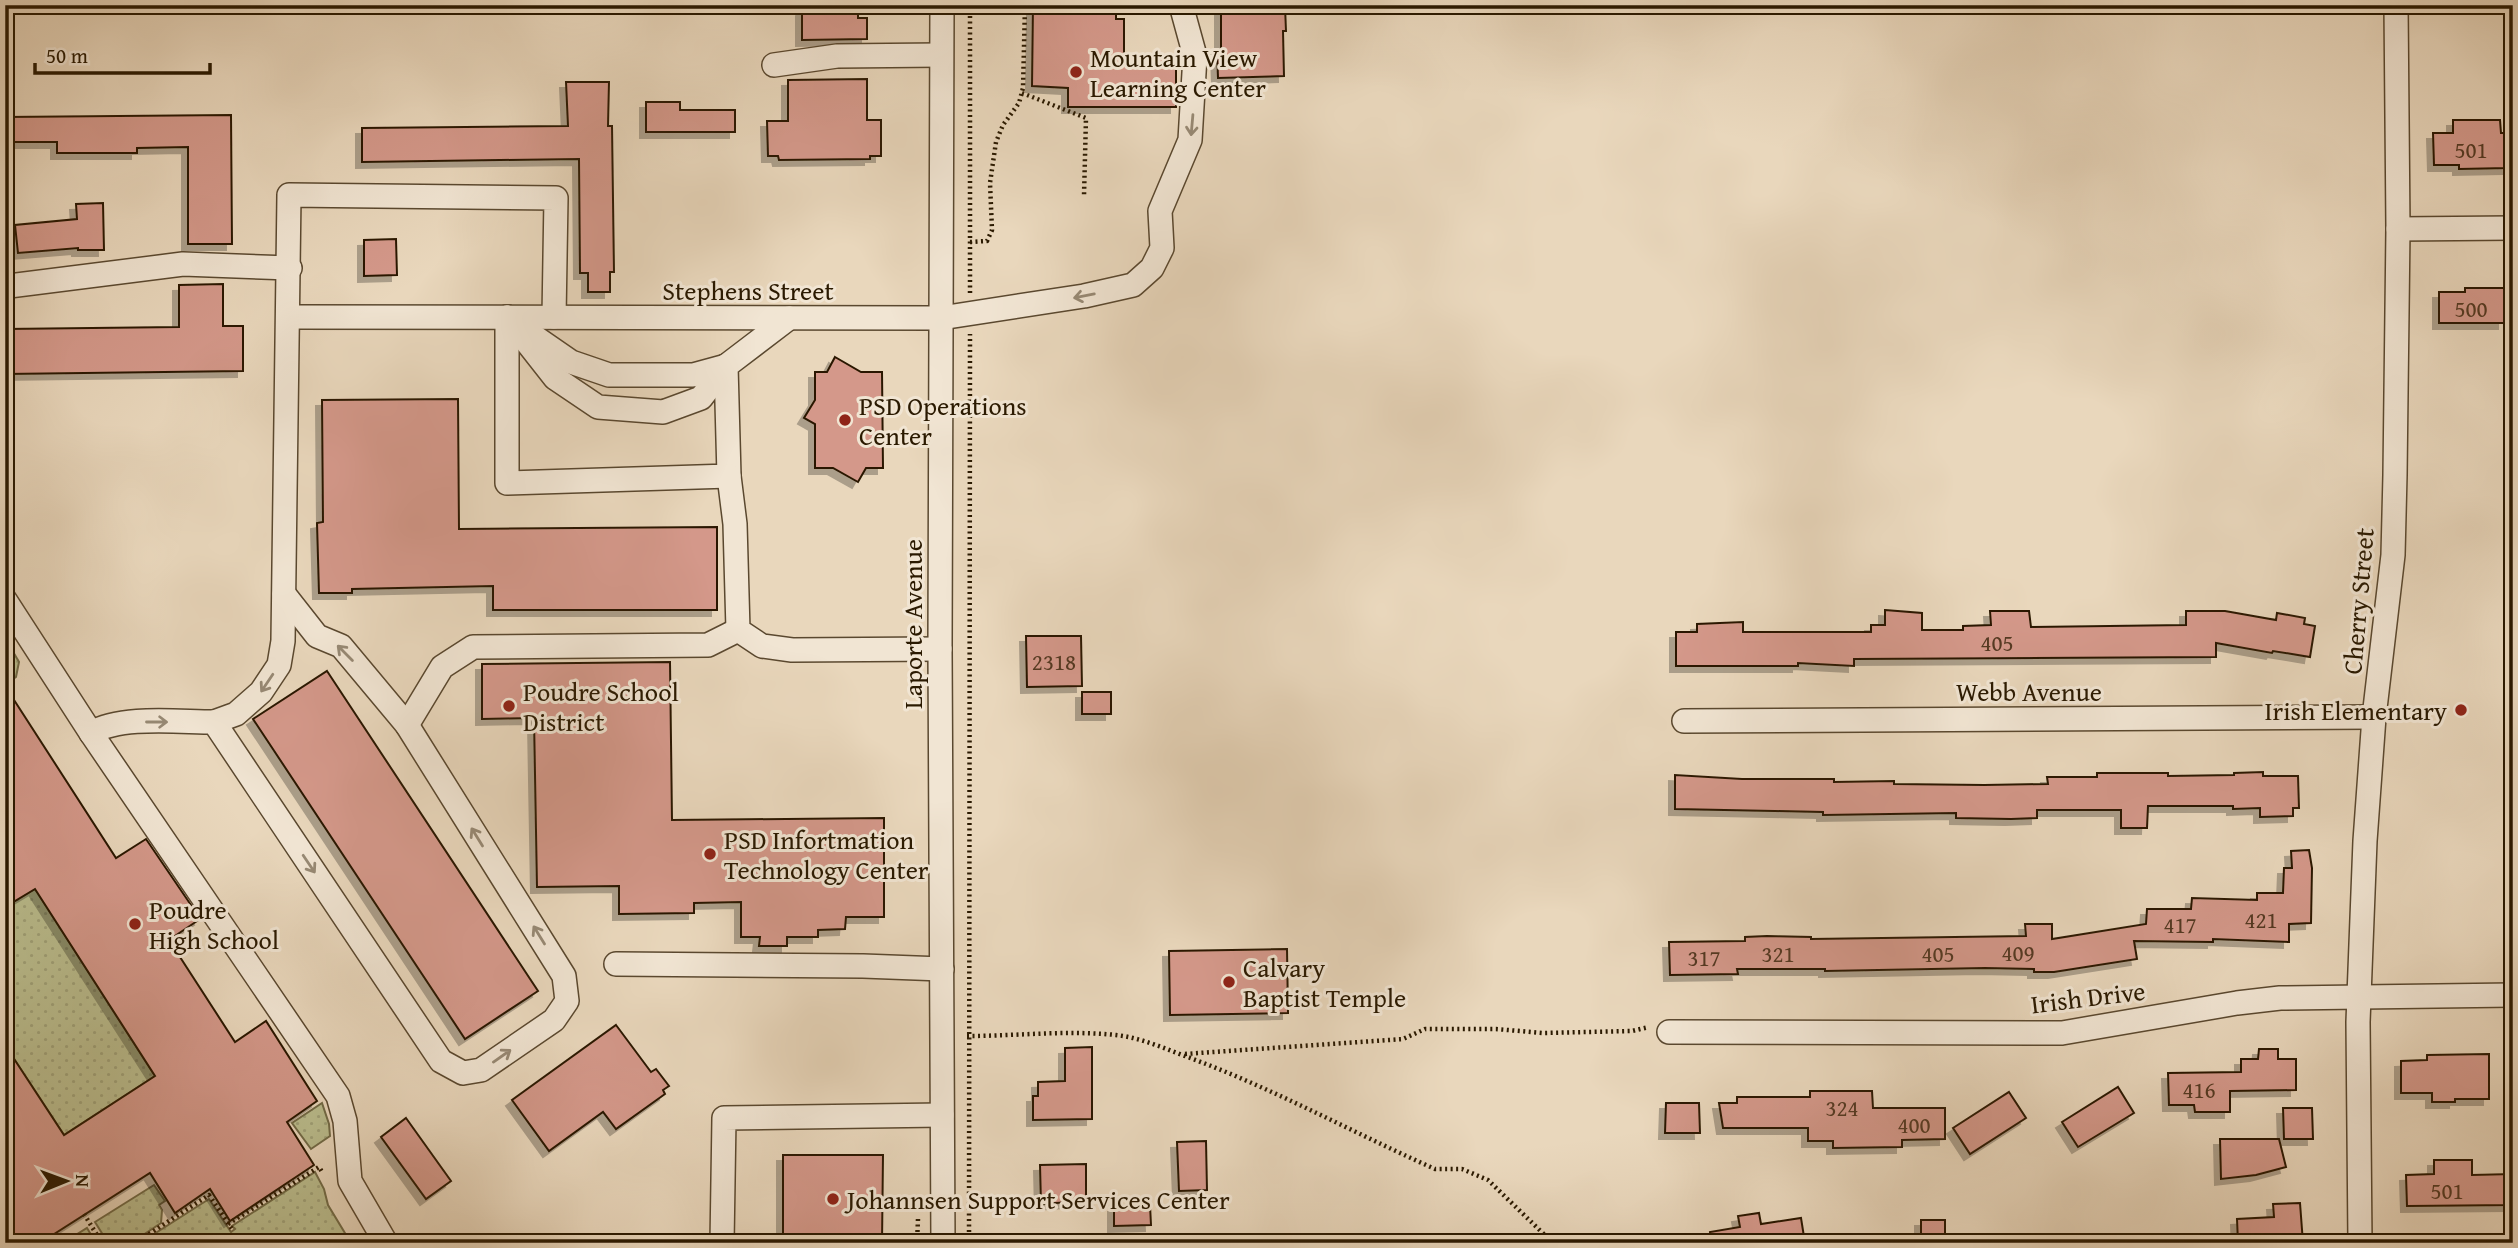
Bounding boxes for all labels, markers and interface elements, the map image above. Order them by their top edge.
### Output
scale bar [35,32,210,76]
place label: Mountain View Learning Center [1090,38,1266,107]
text: 50 m [46,40,88,71]
marker: Mountain View Learning Center [1068,64,1084,80]
one-way arrow [1185,113,1198,136]
house number: 501 [2454,133,2488,166]
street label: Stephens Street [662,271,834,310]
one-way arrow [1073,289,1096,303]
house number: 500 [2454,292,2488,325]
place label: PSD Operations Center [859,386,1027,455]
marker: PSD Operations Center [837,412,853,428]
street label: Cherry Street [2332,526,2384,676]
street label: Laporte Avenue [893,539,932,709]
house number: 405 [1980,626,2014,659]
one-way arrow [337,644,354,661]
house number: 2318 [1032,645,1076,678]
place label: Poudre School District [523,672,679,741]
street label: Webb Avenue [1956,672,2102,711]
one-way arrow [260,673,274,692]
place label: Irish Elementary [2265,691,2447,730]
marker: Poudre School District [501,698,517,714]
marker: Irish Elementary [2453,702,2469,718]
one-way arrow [145,715,168,729]
place label: PSD Infortmation Technology Center [724,820,929,889]
one-way arrow [470,828,485,847]
marker: PSD Infortmation Technology Center [702,846,718,862]
one-way arrow [302,854,316,873]
place label: Poudre High School [149,890,279,959]
house number: 421 [2244,903,2278,936]
house number: 417 [2163,908,2197,941]
marker: Poudre High School [127,916,143,932]
one-way arrow [531,926,545,946]
house number: 409 [2001,936,2035,969]
house number: 321 [1761,937,1795,970]
house number: 405 [1921,937,1955,970]
house number: 317 [1687,941,1721,974]
place label: Calvary Baptist Temple [1243,948,1406,1017]
street label: Irish Drive [2029,971,2147,1023]
marker: Calvary Baptist Temple [1221,974,1237,990]
one-way arrow [492,1049,511,1063]
house number: 416 [2182,1073,2216,1106]
house number: 324 [1825,1091,1859,1124]
house number: 400 [1897,1108,1931,1141]
north arrow [32,1146,102,1216]
text: N [69,1174,97,1188]
house number: 501 [2430,1174,2464,1207]
place label: Johannsen Support Services Center [844,1180,1230,1219]
marker: Johannsen Support Services Center [825,1191,841,1207]

